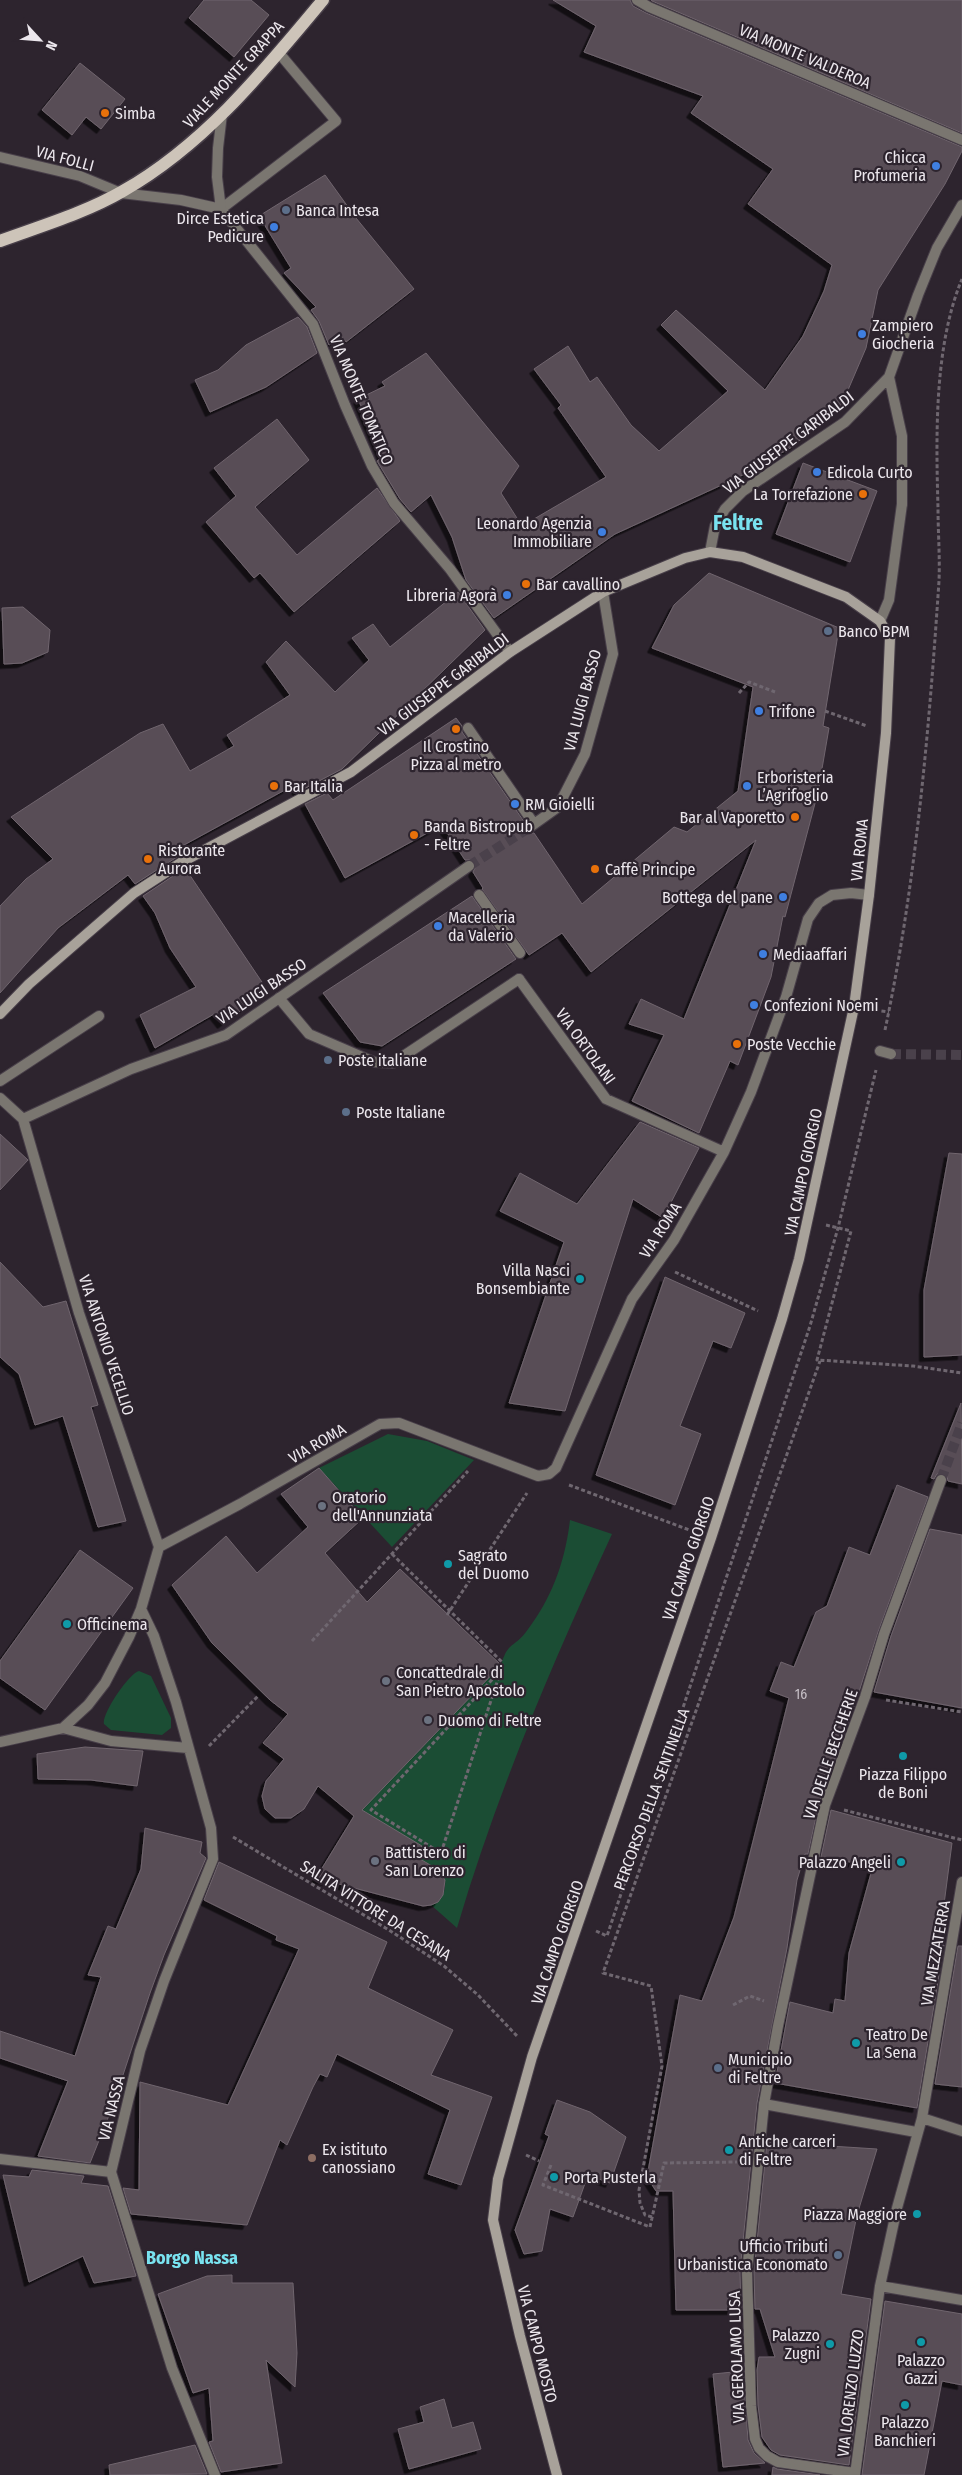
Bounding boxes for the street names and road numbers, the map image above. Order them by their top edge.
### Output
street label: VIALE MONTE GRAPPA [179,17,288,132]
street label: VIA MONTE VALDEROA [736,20,874,93]
street label: VIA FOLLI [34,142,96,175]
street label: VIA MONTE TOMATICO [326,332,398,468]
street label: VIA GIUSEPPE GARIBALDI [719,387,857,498]
street label: VIA GIUSEPPE GARIBALDI [374,629,512,740]
street label: VIA LUIGI BASSO [560,647,605,753]
street label: VIA ROMA [847,817,872,882]
street label: VIA LUIGI BASSO [213,954,310,1029]
street label: VIA ORTOLANI [552,1005,620,1088]
street label: VIA CAMPO GIORGIO [781,1107,826,1238]
street label: VIA ROMA [635,1198,686,1262]
street label: VIA ANTONIO VECELLIO [75,1272,138,1418]
street label: VIA ROMA [285,1419,350,1467]
street label: VIA CAMPO GIORGIO [658,1494,719,1623]
street label: VIA DELLE BECCHERIE [799,1687,862,1822]
street label: PERCORSO DELLA SENTINELLA [610,1705,693,1893]
street label: SALITA VITTORE DA CESANA [297,1856,455,1965]
street label: VIA CAMPO GIORGIO [527,1878,588,2007]
street label: VIA MEZZATERRA [917,1898,954,2007]
street label: VIA NASSA [94,2073,129,2143]
street label: VIA CAMPO MOSTO [514,2283,561,2405]
street label: VIA GEROLAMO LUSA [725,2290,748,2424]
street label: VIA LORENZO LUZZO [833,2328,868,2458]

